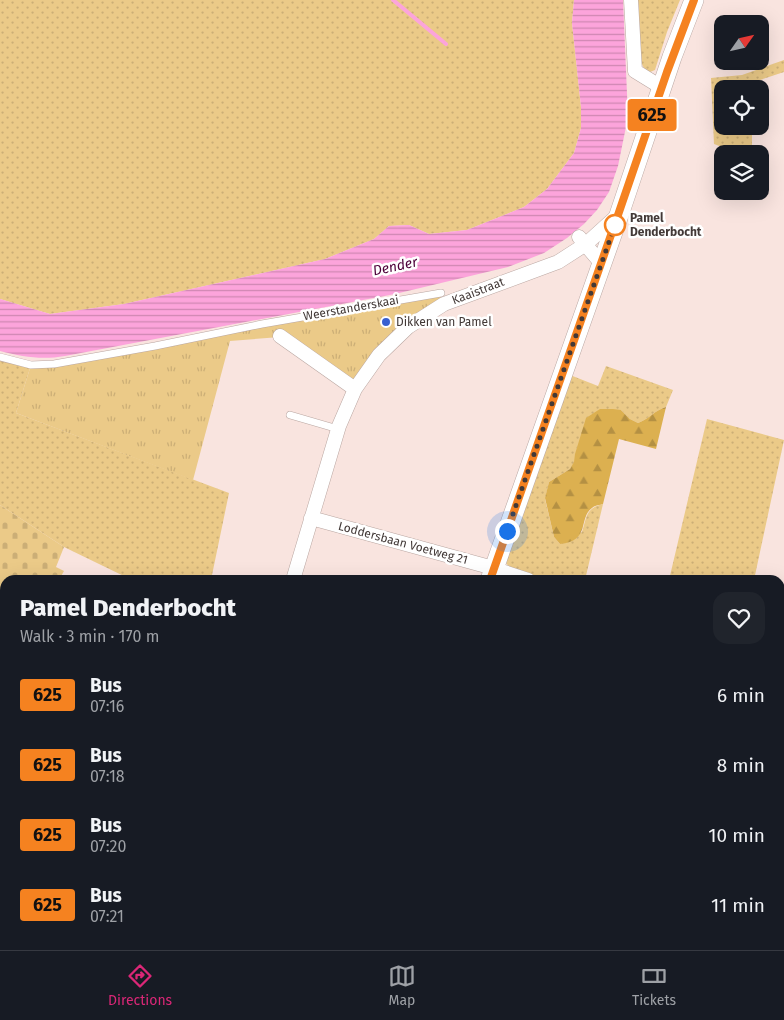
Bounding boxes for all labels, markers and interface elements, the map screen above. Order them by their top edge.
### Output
north arrow [714,15,769,70]
map controls [714,15,769,200]
button: locate [714,80,769,135]
line badge: 625 [623,99,681,131]
text: 625 [638,104,666,126]
button: layers [714,145,769,200]
place label: Pamel Denderbocht [630,211,702,239]
marker: Pamel Denderbocht [604,214,626,236]
water label: Dender [371,253,420,279]
street label: Kaaistraat [450,274,507,307]
street label: Weerstanderskaai [302,293,400,323]
place label: Dikken van Pamel [396,315,492,329]
marker: Dikken van Pamel [380,316,392,328]
street label: Loddersbaan Voetweg 21 [337,519,469,567]
your location [495,519,520,544]
button: heart [713,592,765,644]
text: Pamel Denderbocht [20,594,236,622]
text: Walk · 3 min · 170 m [20,627,159,646]
text: Bus [90,674,122,697]
text: 625 [33,684,62,706]
text: 6 min [717,684,765,707]
text: 07:16 [90,697,124,716]
text: Bus [90,744,122,767]
text: 625 [33,754,62,776]
text: 8 min [717,754,765,777]
text: 07:18 [90,767,125,786]
text: Bus [90,814,122,837]
text: 625 [33,824,62,846]
text: 10 min [708,824,765,847]
text: 07:20 [90,837,126,856]
text: Bus [90,884,122,907]
text: 625 [33,894,62,916]
text: 11 min [711,894,765,917]
text: 07:21 [90,907,124,926]
tab: Directions [108,962,172,1009]
tab: Map [388,962,416,1009]
tab: Tickets [632,962,676,1009]

